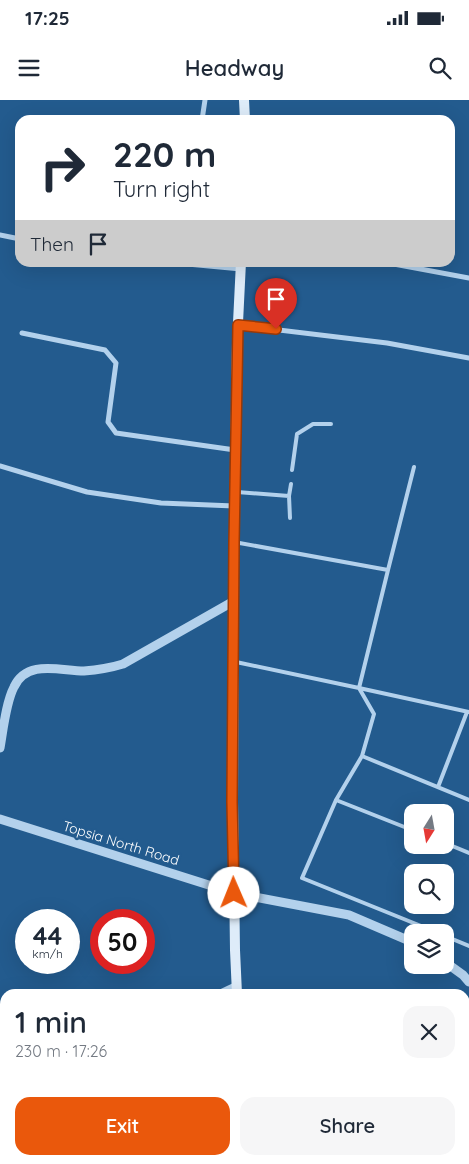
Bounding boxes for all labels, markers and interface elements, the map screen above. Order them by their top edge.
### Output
text: 17:25 [25,6,70,30]
icon: menu [15,54,43,82]
text: Headway [185,54,284,82]
icon: search [426,54,454,82]
text: 220 m [113,132,216,176]
icon: right [30,135,95,200]
text: Turn right [113,175,210,203]
icon: arrive [84,230,112,258]
text: Then [30,232,74,256]
pin [255,278,297,329]
icon: arrive [262,285,290,313]
north arrow [404,804,454,854]
map controls [404,804,454,974]
street label: Topsia North Road [61,817,181,869]
button: search [404,864,454,914]
position arrow [207,866,259,918]
speed limit sign: 50 [90,909,155,974]
text: 44 [33,920,62,951]
button: layers [404,924,454,974]
text: km/h [32,946,63,961]
text: 1 min [15,1003,87,1041]
button: close [403,1006,455,1058]
text: 230 m · 17:26 [15,1041,107,1061]
button: Exit [15,1097,230,1155]
button: Share [240,1097,455,1155]

